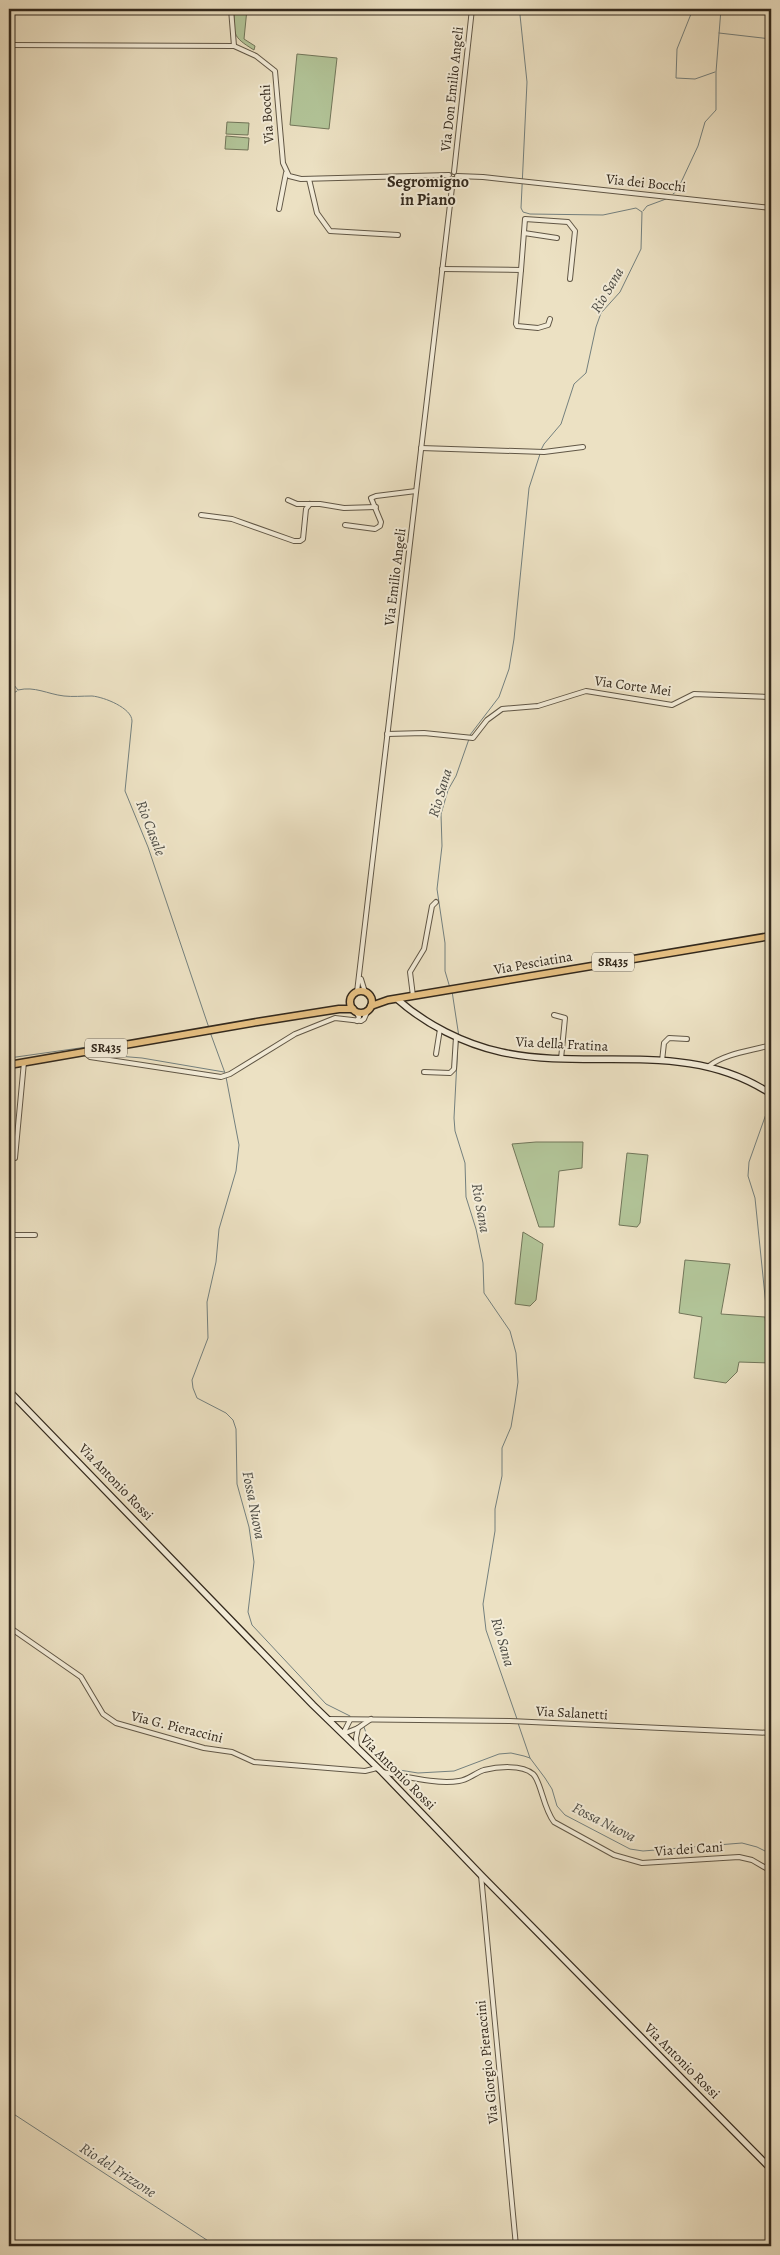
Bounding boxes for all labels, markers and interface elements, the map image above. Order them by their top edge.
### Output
street label: Via Don Emilio Angeli [436,26,468,153]
street label: Via Bocchi [255,84,279,145]
street label: Via dei Bocchi [604,169,687,197]
district label: Segromigno in Piano [387,171,469,211]
water label: Rio Sana [586,263,628,316]
street label: Via Emilio Angeli [379,527,410,628]
street label: Via Corte Mei [592,671,673,701]
water label: Rio Sana [423,766,457,820]
water label: Rio Casale [131,797,171,859]
street label: Via Pesciatina [491,947,574,979]
road number: SR435 [592,952,634,972]
street label: Via della Fratina [514,1032,609,1056]
road number: SR435 [85,1038,127,1058]
water label: Rio Sana [467,1182,495,1234]
street label: Via Antonio Rossi [74,1439,158,1525]
water label: Fossa Nuova [238,1469,270,1541]
water label: Rio Sana [487,1615,519,1669]
street label: Via Salanetti [535,1702,608,1724]
street label: Via G. Pieraccini [128,1706,225,1748]
street label: Via Antonio Rossi [355,1729,440,1814]
water label: Fossa Nuova [569,1798,639,1847]
street label: Via dei Cani [653,1837,724,1861]
street label: Via Giorgio Pieraccini [471,1999,503,2126]
street label: Via Antonio Rossi [639,2018,724,2103]
water label: Rio del Frizzone [76,2138,160,2202]

